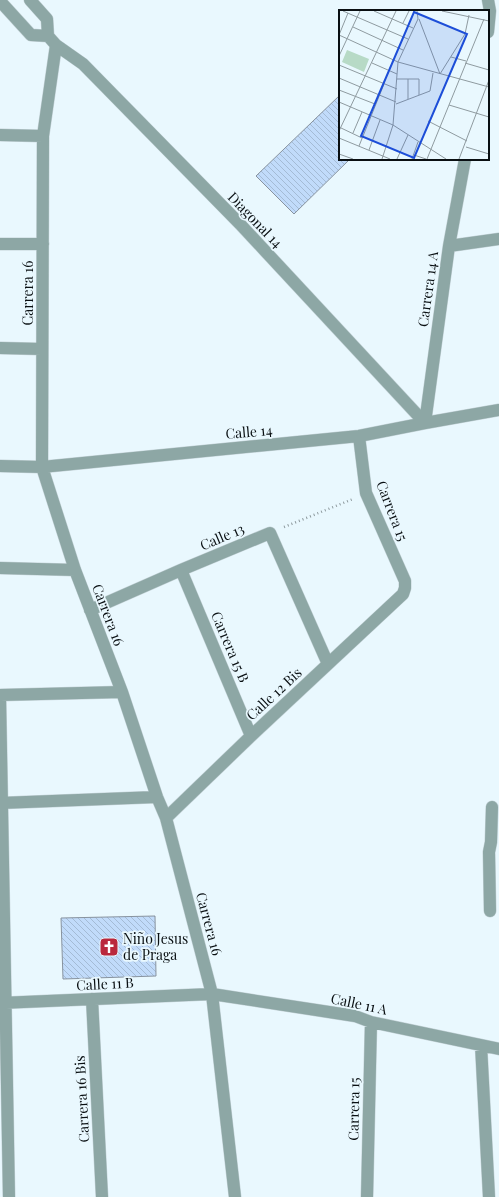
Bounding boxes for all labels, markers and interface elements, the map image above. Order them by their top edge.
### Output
inset map [339,10,489,160]
street label: Diagonal 14 [224,187,287,252]
street label: Carrera 14 A [413,250,442,328]
street label: Carrera 16 [18,261,37,325]
street label: Calle 14 [225,420,273,443]
street label: Carrera 15 [372,478,413,544]
street label: Calle 13 [197,519,247,554]
street label: Carrera 16 [88,581,129,648]
street label: Carrera 15 B [207,608,254,685]
street label: Calle 12 Bis [242,663,306,724]
street label: Carrera 16 [192,890,227,958]
place label: Niño Jesus de Praga [123,929,188,964]
church icon: Niño Jesus de Praga [98,936,120,958]
street label: Calle 11 B [76,972,135,994]
street label: Calle 11 A [329,988,389,1019]
street label: Carrera 16 Bis [70,1055,93,1143]
street label: Carrera 15 [343,1077,364,1141]

